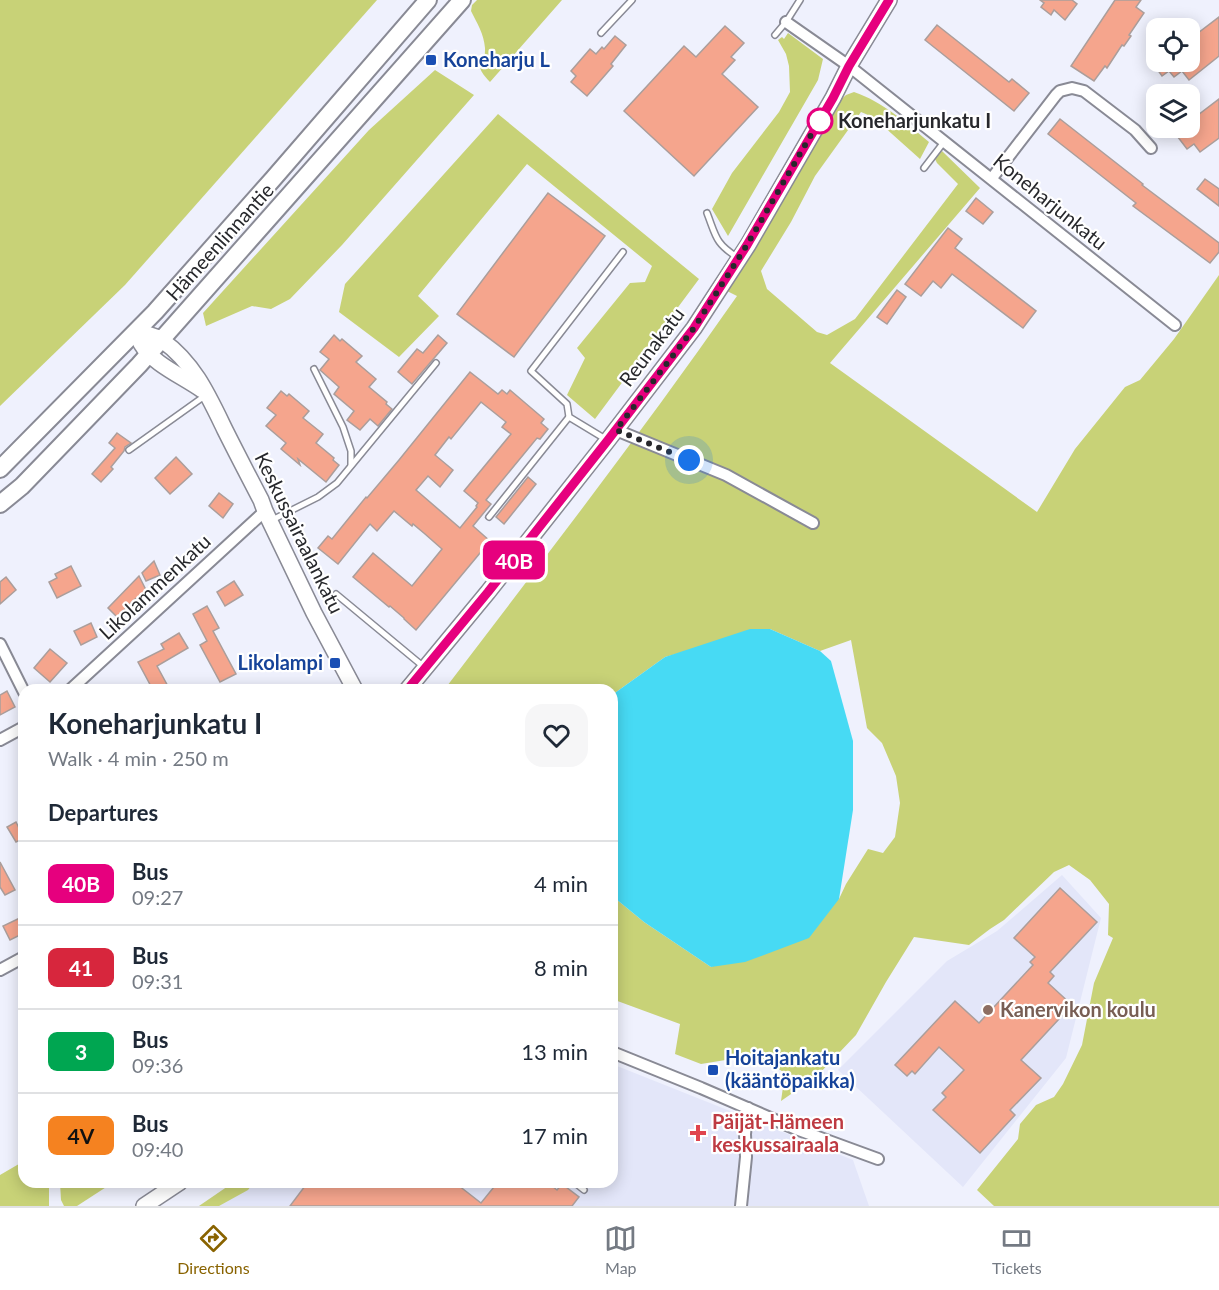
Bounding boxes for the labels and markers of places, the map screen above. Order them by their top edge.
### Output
place label: Koneharju L [443,47,551,71]
marker: Koneharju L [424,53,438,67]
marker: Koneharjunkatu I [807,108,833,134]
place label: Koneharjunkatu I [838,108,991,132]
place label: Likolampi [238,650,323,674]
marker: Likolampi [328,656,342,670]
place label: Kanervikon koulu [1000,997,1156,1021]
marker: Kanervikon koulu [981,1003,995,1017]
place label: Hoitajankatu (kääntöpaikka) [725,1045,855,1092]
marker: Hoitajankatu (kääntöpaikka) [706,1063,720,1077]
place label: Päijät-Hämeen keskussairaala [712,1109,844,1156]
marker: Päijät-Hämeen keskussairaala [689,1124,707,1142]

